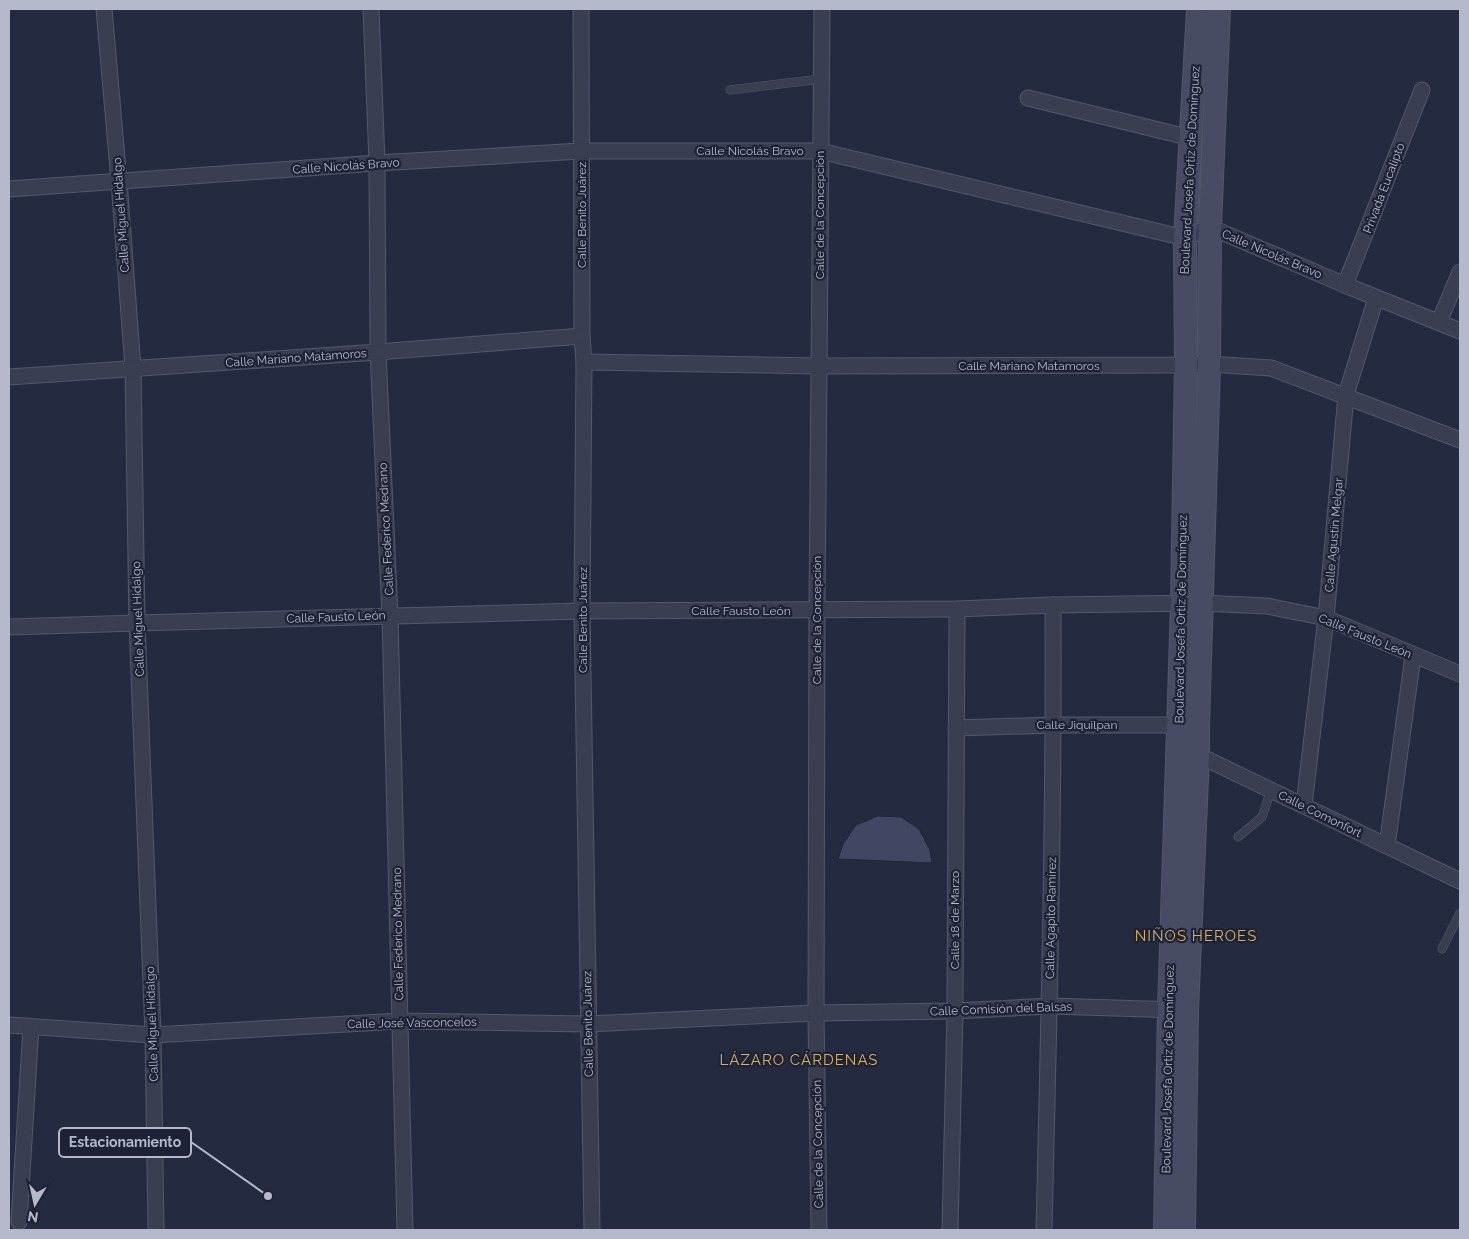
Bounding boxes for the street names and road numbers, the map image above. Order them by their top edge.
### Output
street label: Boulevard Josefa Ortiz de Domínguez [1178,65,1202,275]
street label: Privada Eucalipto [1360,141,1408,235]
street label: Calle Nicolás Bravo [696,144,804,158]
street label: Calle de la Concepción [813,151,827,279]
street label: Calle Nicolás Bravo [292,155,400,177]
street label: Calle Miguel Hidalgo [110,157,132,273]
street label: Calle Benito Juárez [575,162,589,268]
street label: Calle Nicolás Bravo [1220,227,1324,281]
street label: Calle Mariano Matamoros [225,346,367,370]
street label: Calle Mariano Matamoros [958,359,1100,373]
street label: Calle Federico Medrano [376,462,396,596]
street label: Calle Agustín Melgar [1322,476,1346,593]
street label: Boulevard Josefa Ortiz de Domínguez [1172,514,1190,723]
street label: Calle de la Concepción [810,556,824,684]
street label: Calle Miguel Hidalgo [129,561,147,677]
street label: Calle Benito Juárez [576,567,590,673]
street label: Calle Fausto León [691,604,791,618]
street label: Calle Fausto León [286,608,386,626]
street label: Calle Fausto León [1316,611,1414,661]
street label: Calle Jiquilpan [1037,718,1117,732]
street label: Calle Comonfort [1276,788,1364,840]
street label: Calle Agapito Ramírez [1043,857,1059,979]
street label: Calle Federico Medrano [390,867,406,1001]
street label: Calle 18 de Marzo [948,871,962,969]
street label: Boulevard Josefa Ortiz de Domínguez [1159,964,1177,1173]
street label: Calle Miguel Hidalgo [143,966,161,1082]
street label: Calle Benito Juárez [580,971,596,1077]
street label: Calle Comisión del Balsas [930,1000,1073,1018]
street label: Calle José Vasconcelos [347,1015,477,1031]
street label: Calle de la Concepción [810,1080,826,1208]

